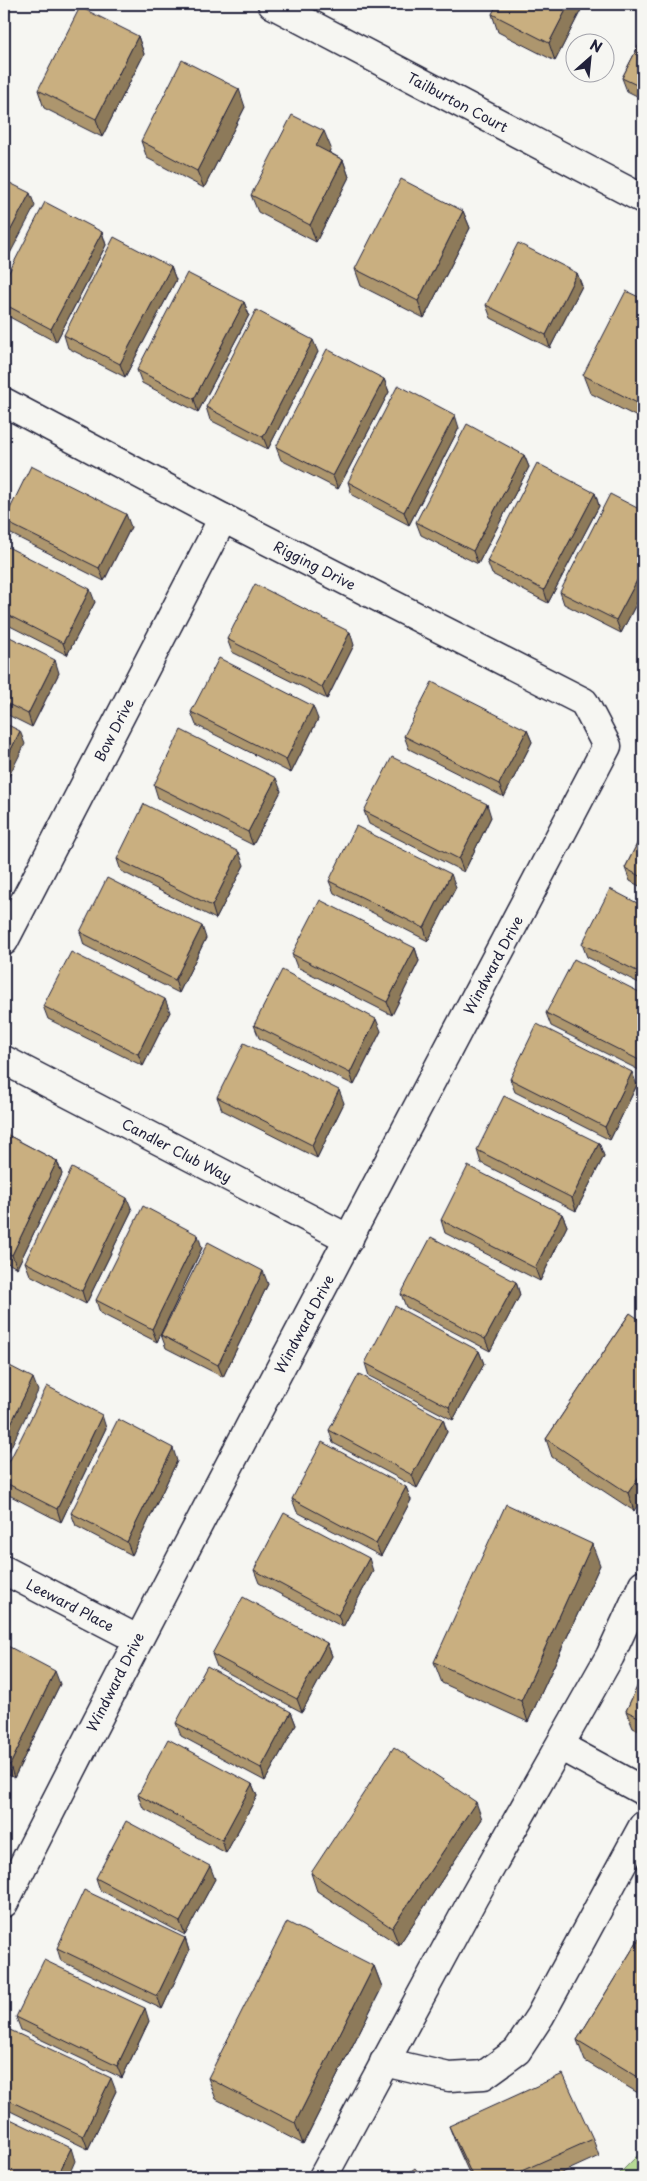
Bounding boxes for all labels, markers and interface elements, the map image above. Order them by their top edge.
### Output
north arrow [564,32,614,82]
text: N [586,34,606,58]
street label: Tailburton Court [404,67,512,137]
street label: Rigging Drive [270,535,360,595]
street label: Bow Drive [88,695,138,765]
street label: Windward Drive [458,912,528,1018]
street label: Candler Club Way [118,1113,236,1187]
street label: Windward Drive [269,1271,339,1377]
street label: Leeward Place [23,1573,119,1636]
street label: Windward Drive [81,1629,149,1735]

